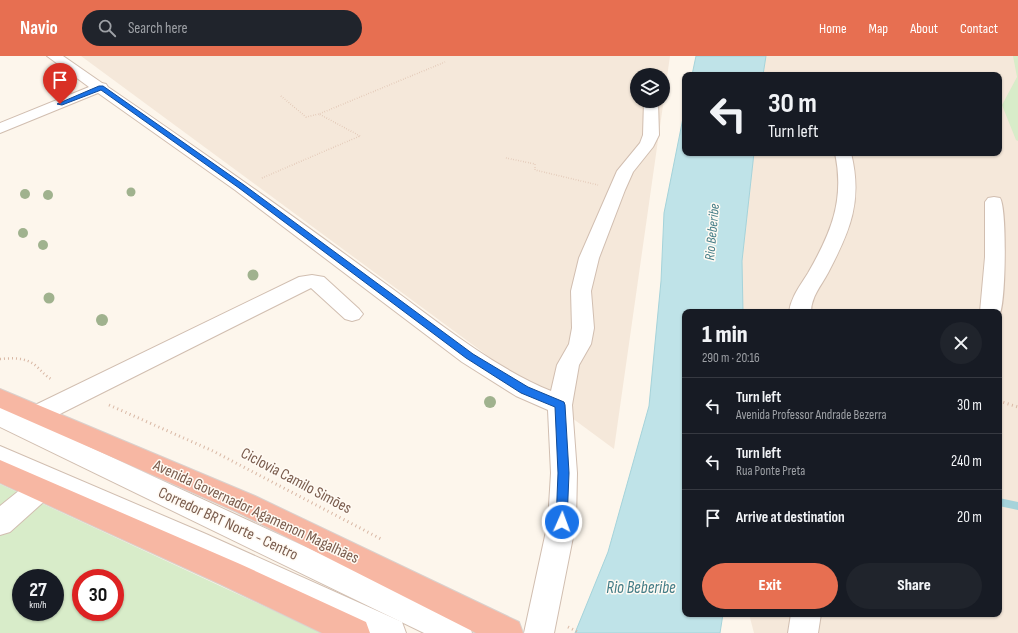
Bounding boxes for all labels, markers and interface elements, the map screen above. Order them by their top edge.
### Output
search box [82,10,362,46]
text: Navio [20,17,58,40]
icon: search [96,17,118,39]
text: Search here [128,19,188,38]
text: Home [819,20,847,37]
text: Map [869,20,888,37]
text: About [910,20,938,37]
text: Contact [960,20,998,37]
pin [43,63,77,104]
map controls [630,68,670,108]
button: layers [630,68,670,108]
icon: arrive [49,69,71,91]
text: 30 m [768,87,817,120]
icon: left [702,88,754,140]
text: Turn left [768,121,819,142]
water label: Rio Beberibe [701,202,723,261]
text: 1 min [702,320,748,349]
button: close [940,322,982,364]
text: 290 m · 20:16 [702,350,760,366]
text: Turn left [736,388,781,407]
icon: left [702,395,724,417]
text: 30 m [957,396,982,415]
text: Avenida Professor Andrade Bezerra [736,407,887,423]
street label: Ciclovia Camilo Simões [237,444,355,518]
text: Turn left [736,444,781,463]
icon: left [702,451,724,473]
text: 240 m [951,452,982,471]
street label: Avenida Governador Agamenon Magalhães [149,456,362,568]
text: Rua Ponte Preta [736,463,805,479]
street label: Corredor BRT Norte - Centro [155,483,301,565]
position arrow [541,501,583,543]
icon: arrive [702,507,724,529]
text: Arrive at destination [736,508,845,527]
text: 20 m [957,508,982,527]
button: Exit [702,563,838,609]
button: Share [846,563,982,609]
speed limit sign: 30 [72,569,124,621]
text: 27 [29,578,47,602]
water label: Rio Beberibe [606,578,676,598]
text: km/h [29,599,47,611]

